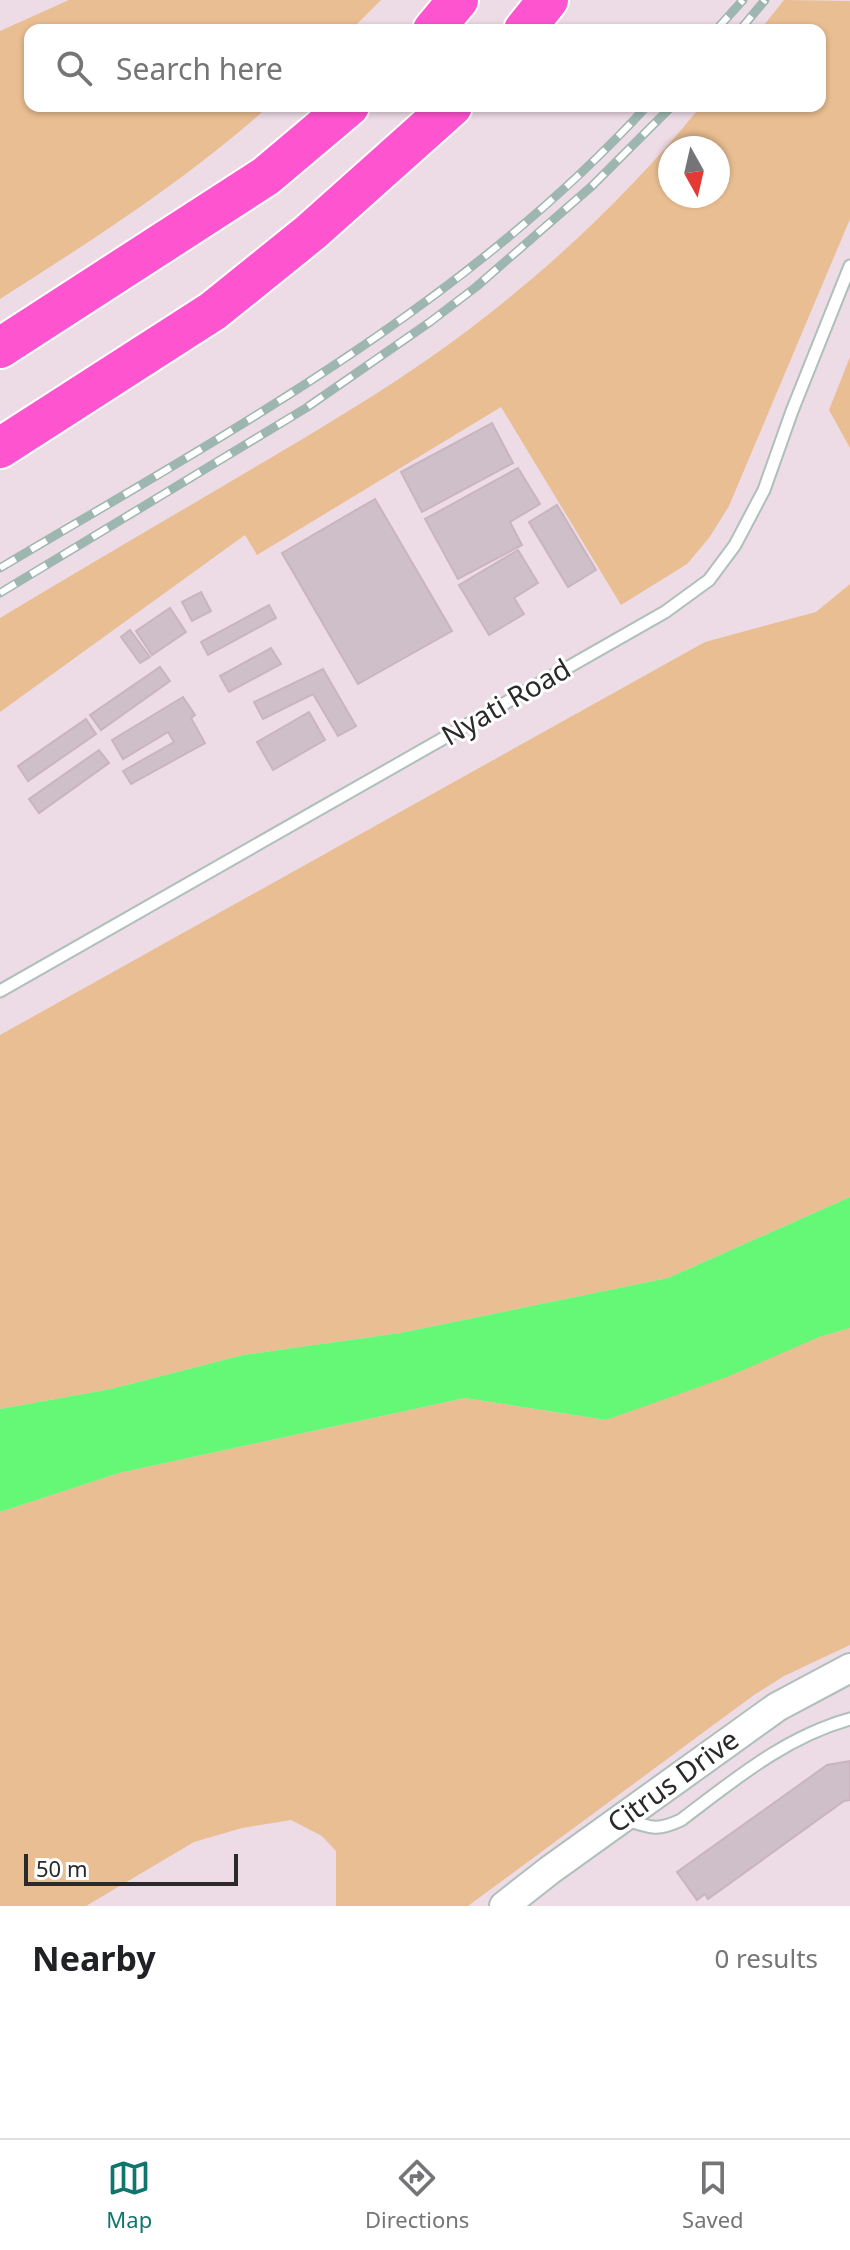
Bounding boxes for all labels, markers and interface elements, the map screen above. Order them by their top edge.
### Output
search box [24,24,826,112]
icon: search [52,46,96,90]
text: Search here [116,48,283,89]
north arrow [658,136,730,208]
street label: Nyati Road [434,649,577,753]
street label: Citrus Drive [599,1720,746,1841]
scale bar [24,1850,238,1886]
text: 50 m [36,1853,87,1883]
text: Nearby [32,1935,156,1981]
text: 0 results [714,1940,818,1976]
tab: Map [106,2156,152,2234]
tab: Directions [365,2156,469,2234]
tab: Saved [682,2156,744,2234]

